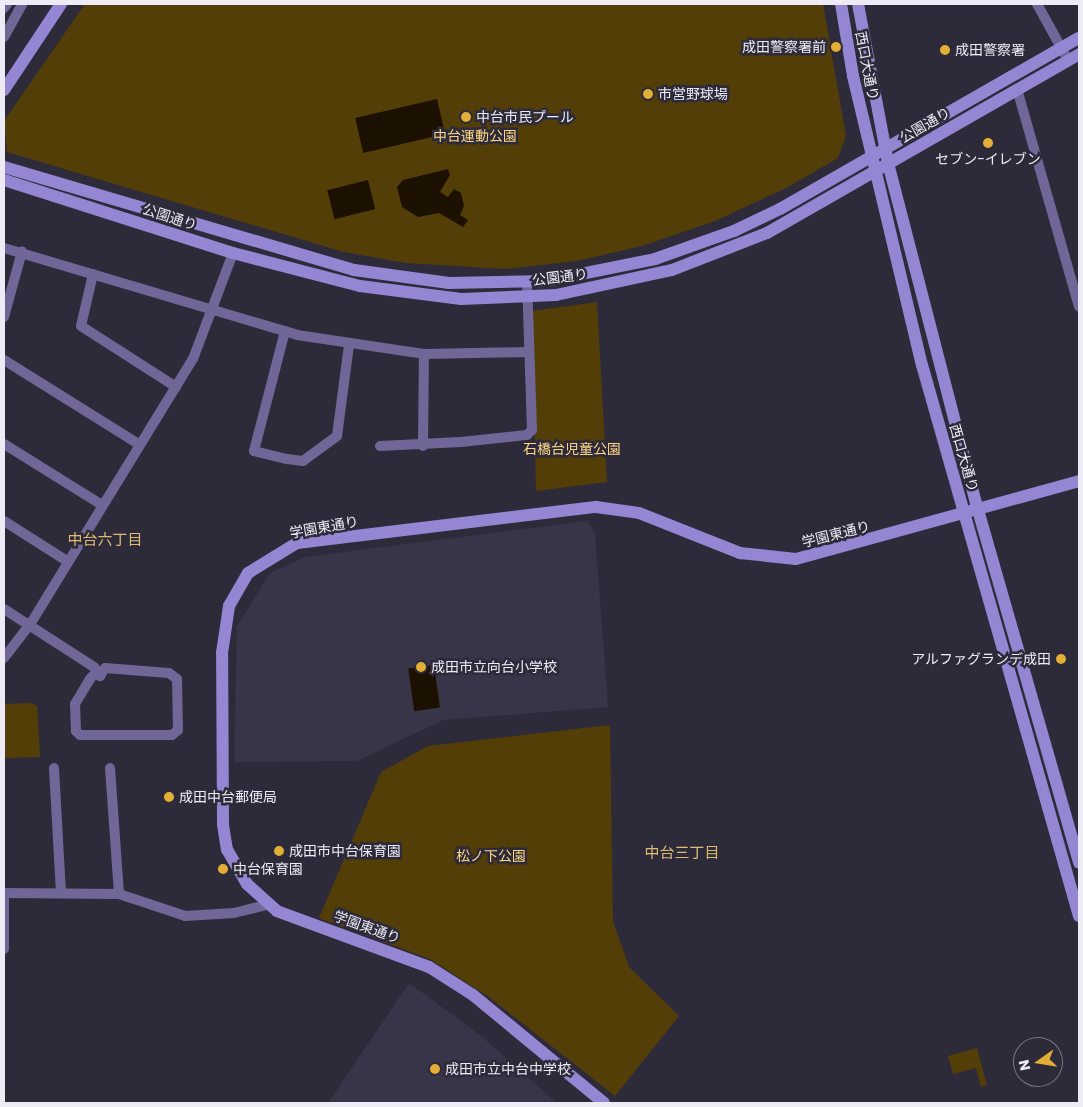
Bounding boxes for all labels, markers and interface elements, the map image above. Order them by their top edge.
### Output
street label: 西口大通り [852,30,882,102]
place label: 成田警察署前 [742,39,826,55]
marker: 成田警察署前 [830,41,842,53]
place label: 成田警察署 [955,42,1025,58]
marker: 成田警察署 [939,44,951,56]
place label: 市営野球場 [658,86,728,102]
marker: 市営野球場 [642,88,654,100]
street label: 公園通り [897,104,953,146]
place label: 中台市民プール [476,109,574,125]
marker: 中台市民プール [460,111,472,123]
park label: 中台運動公園 [433,128,517,144]
marker: セブン-イレブン [982,137,994,149]
place label: セブン-イレブン [935,151,1041,167]
street label: 公園通り [141,200,199,234]
street label: 公園通り [531,265,589,289]
street label: 西口大通り [946,422,982,494]
park label: 石橋台児童公園 [523,441,621,457]
street label: 学園東通り [288,513,360,541]
street label: 学園東通り [800,517,872,551]
district label: 中台六丁目 [68,531,142,549]
place label: アルファグランデ成田 [911,651,1051,667]
marker: アルファグランデ成田 [1055,653,1067,665]
place label: 成田市立向台小学校 [431,659,557,675]
marker: 成田市立向台小学校 [415,661,427,673]
place label: 成田中台郵便局 [179,789,277,805]
marker: 成田中台郵便局 [163,791,175,803]
place label: 成田市中台保育園 [289,843,401,859]
district label: 中台三丁目 [645,844,719,862]
marker: 成田市中台保育園 [273,845,285,857]
park label: 松ノ下公園 [456,848,526,864]
place label: 中台保育園 [233,861,303,877]
marker: 中台保育園 [217,863,229,875]
street label: 学園東通り [331,907,403,947]
north arrow [1013,1037,1063,1087]
text: N [1013,1058,1035,1073]
place label: 成田市立中台中学校 [445,1061,571,1077]
marker: 成田市立中台中学校 [429,1063,441,1075]

